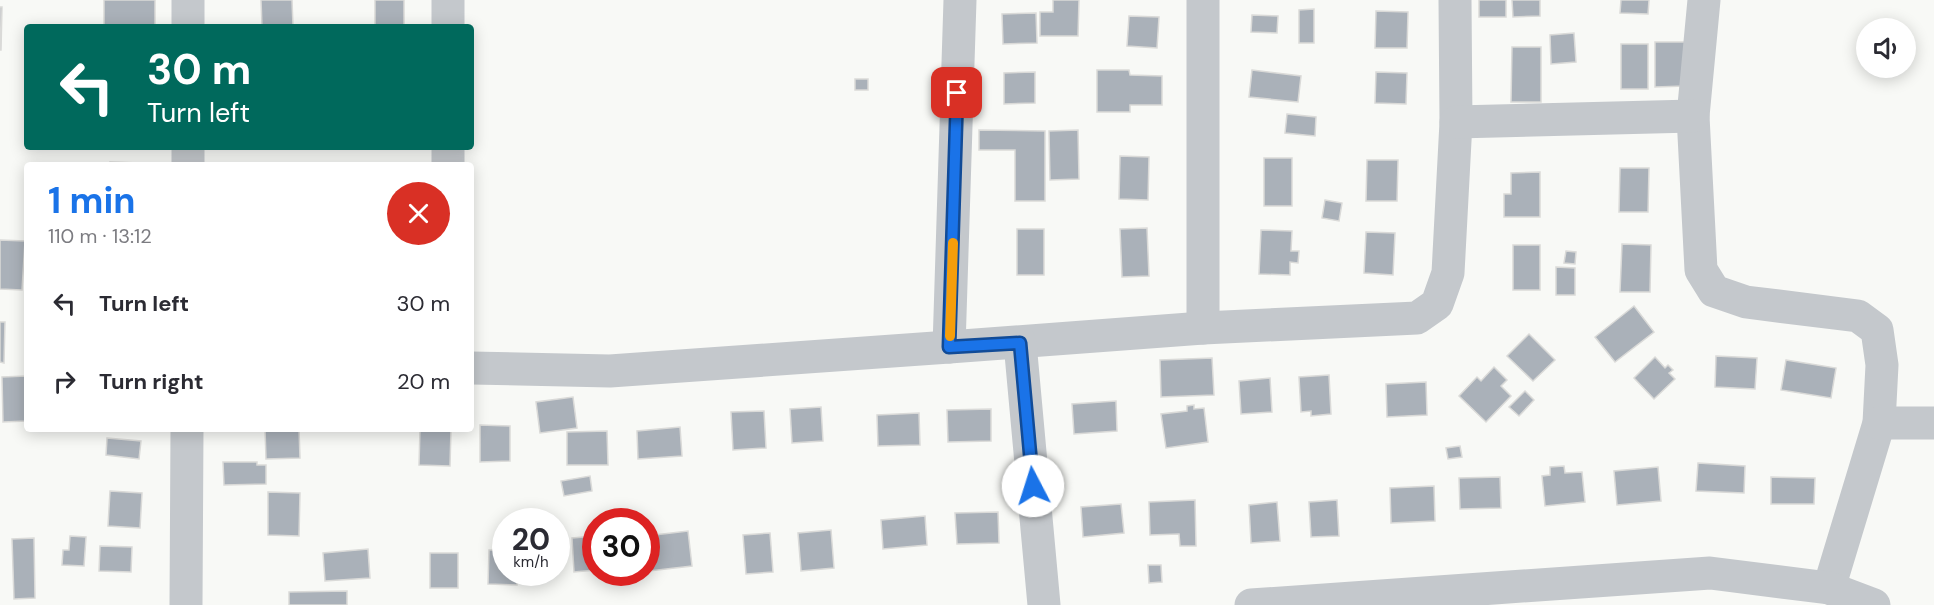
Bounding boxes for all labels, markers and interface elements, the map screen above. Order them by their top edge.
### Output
map controls [1856,18,1916,78]
button: sound [1856,18,1916,78]
text: 30 m [147,42,251,97]
icon: left [48,48,126,126]
pin [931,67,982,118]
icon: arrive [940,76,973,109]
text: Turn left [147,95,250,130]
text: 1 min [48,177,136,224]
button: close [387,182,450,245]
text: 110 m · 13:12 [48,223,152,249]
icon: left [48,287,81,320]
text: Turn left [99,289,189,318]
text: 30 m [396,289,450,318]
icon: right [48,365,81,398]
text: Turn right [99,367,204,396]
text: 20 m [397,367,450,396]
position arrow [1001,454,1065,518]
speed limit sign: 30 [582,508,660,586]
text: 20 [512,520,550,559]
text: km/h [513,552,549,572]

